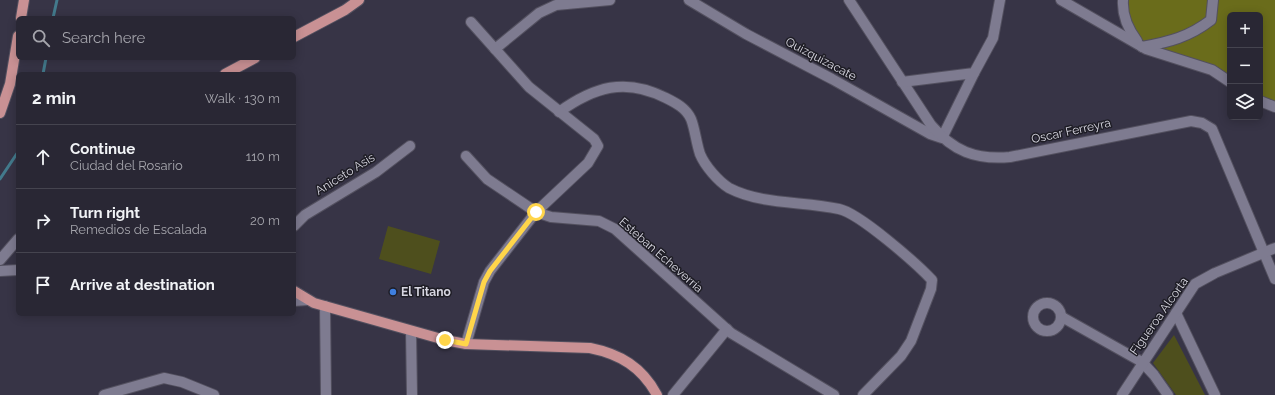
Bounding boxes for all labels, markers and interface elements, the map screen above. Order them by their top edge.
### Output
map controls [1227,12,1263,120]
button: + [1227,12,1263,48]
search box [16,16,296,60]
icon: search [30,27,52,49]
text: Search here [62,29,145,47]
street label: Quizquizacate [783,34,859,84]
button: − [1227,48,1263,84]
button: layers [1227,84,1263,120]
text: 2 min [32,88,76,108]
text: Walk · 130 m [205,91,280,106]
street label: Oscar Ferreyra [1030,116,1112,146]
text: Continue [70,140,135,158]
icon: ahead [32,146,54,168]
text: 110 m [246,149,280,164]
street label: Aniceto Asis [313,150,377,198]
text: Ciudad del Rosario [70,158,183,173]
route start [527,203,545,221]
text: Turn right [70,204,140,222]
icon: right [32,210,54,232]
text: 20 m [250,213,280,228]
street label: Esteban Echeverría [616,215,706,295]
text: Remedios de Escalada [70,222,207,237]
icon: arrive [32,274,54,296]
street label: Figueroa Alcorta [1127,275,1191,357]
text: Arrive at destination [70,276,215,294]
place label: El Titano [401,285,451,299]
marker: El Titano [388,287,398,297]
route end [436,331,454,349]

